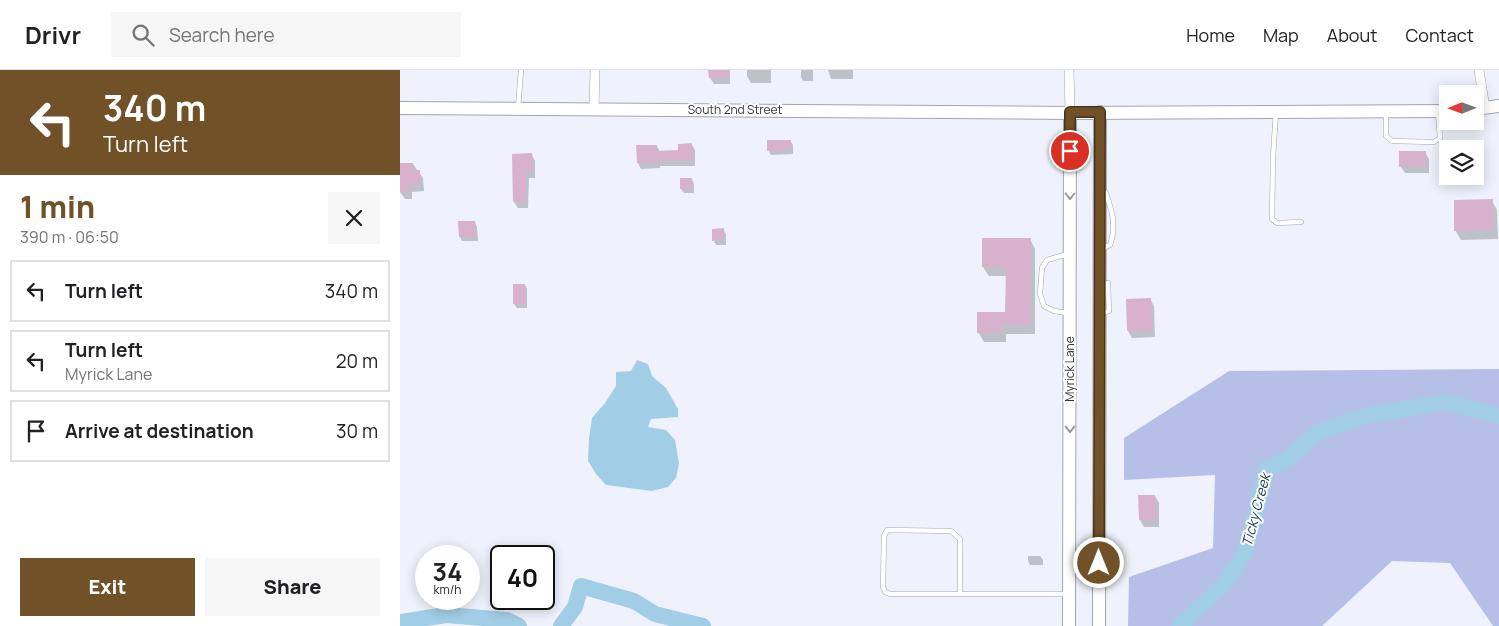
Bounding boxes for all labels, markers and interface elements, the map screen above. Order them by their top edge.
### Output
search box [111,12,461,57]
text: Drivr [25,18,81,51]
icon: search [129,21,157,49]
text: Search here [169,22,275,48]
text: Home [1186,23,1235,47]
text: Map [1263,23,1299,47]
text: About [1327,23,1377,47]
text: Contact [1405,23,1474,47]
text: 340 m [103,84,206,132]
north arrow [1439,85,1484,130]
map controls [1439,85,1484,185]
icon: left [20,90,85,155]
street label: South 2nd Street [688,101,783,118]
text: Turn left [103,129,188,159]
pin [1049,130,1091,172]
icon: arrive [1056,137,1084,165]
button: layers [1439,140,1484,185]
text: 1 min [20,186,95,227]
button: close [328,192,380,244]
one-way arrow [1065,193,1075,201]
text: 390 m · 06:50 [20,226,119,248]
icon: left [22,277,50,305]
text: Turn left [65,278,143,304]
text: 340 m [325,278,378,304]
street label: Myrick Lane [1061,336,1078,402]
text: Turn left [65,337,143,363]
icon: left [22,347,50,375]
text: 20 m [336,348,378,374]
text: Myrick Lane [65,363,152,385]
icon: arrive [22,417,50,445]
text: Arrive at destination [65,418,254,444]
text: 30 m [336,418,378,444]
one-way arrow [1065,426,1075,433]
water label: Ticky Creek [1237,469,1275,548]
position arrow [1072,536,1124,588]
speed limit sign: 40 [490,545,555,610]
text: 34 [433,554,462,589]
button: Exit [20,558,195,616]
button: Share [205,558,380,616]
text: km/h [434,581,461,598]

